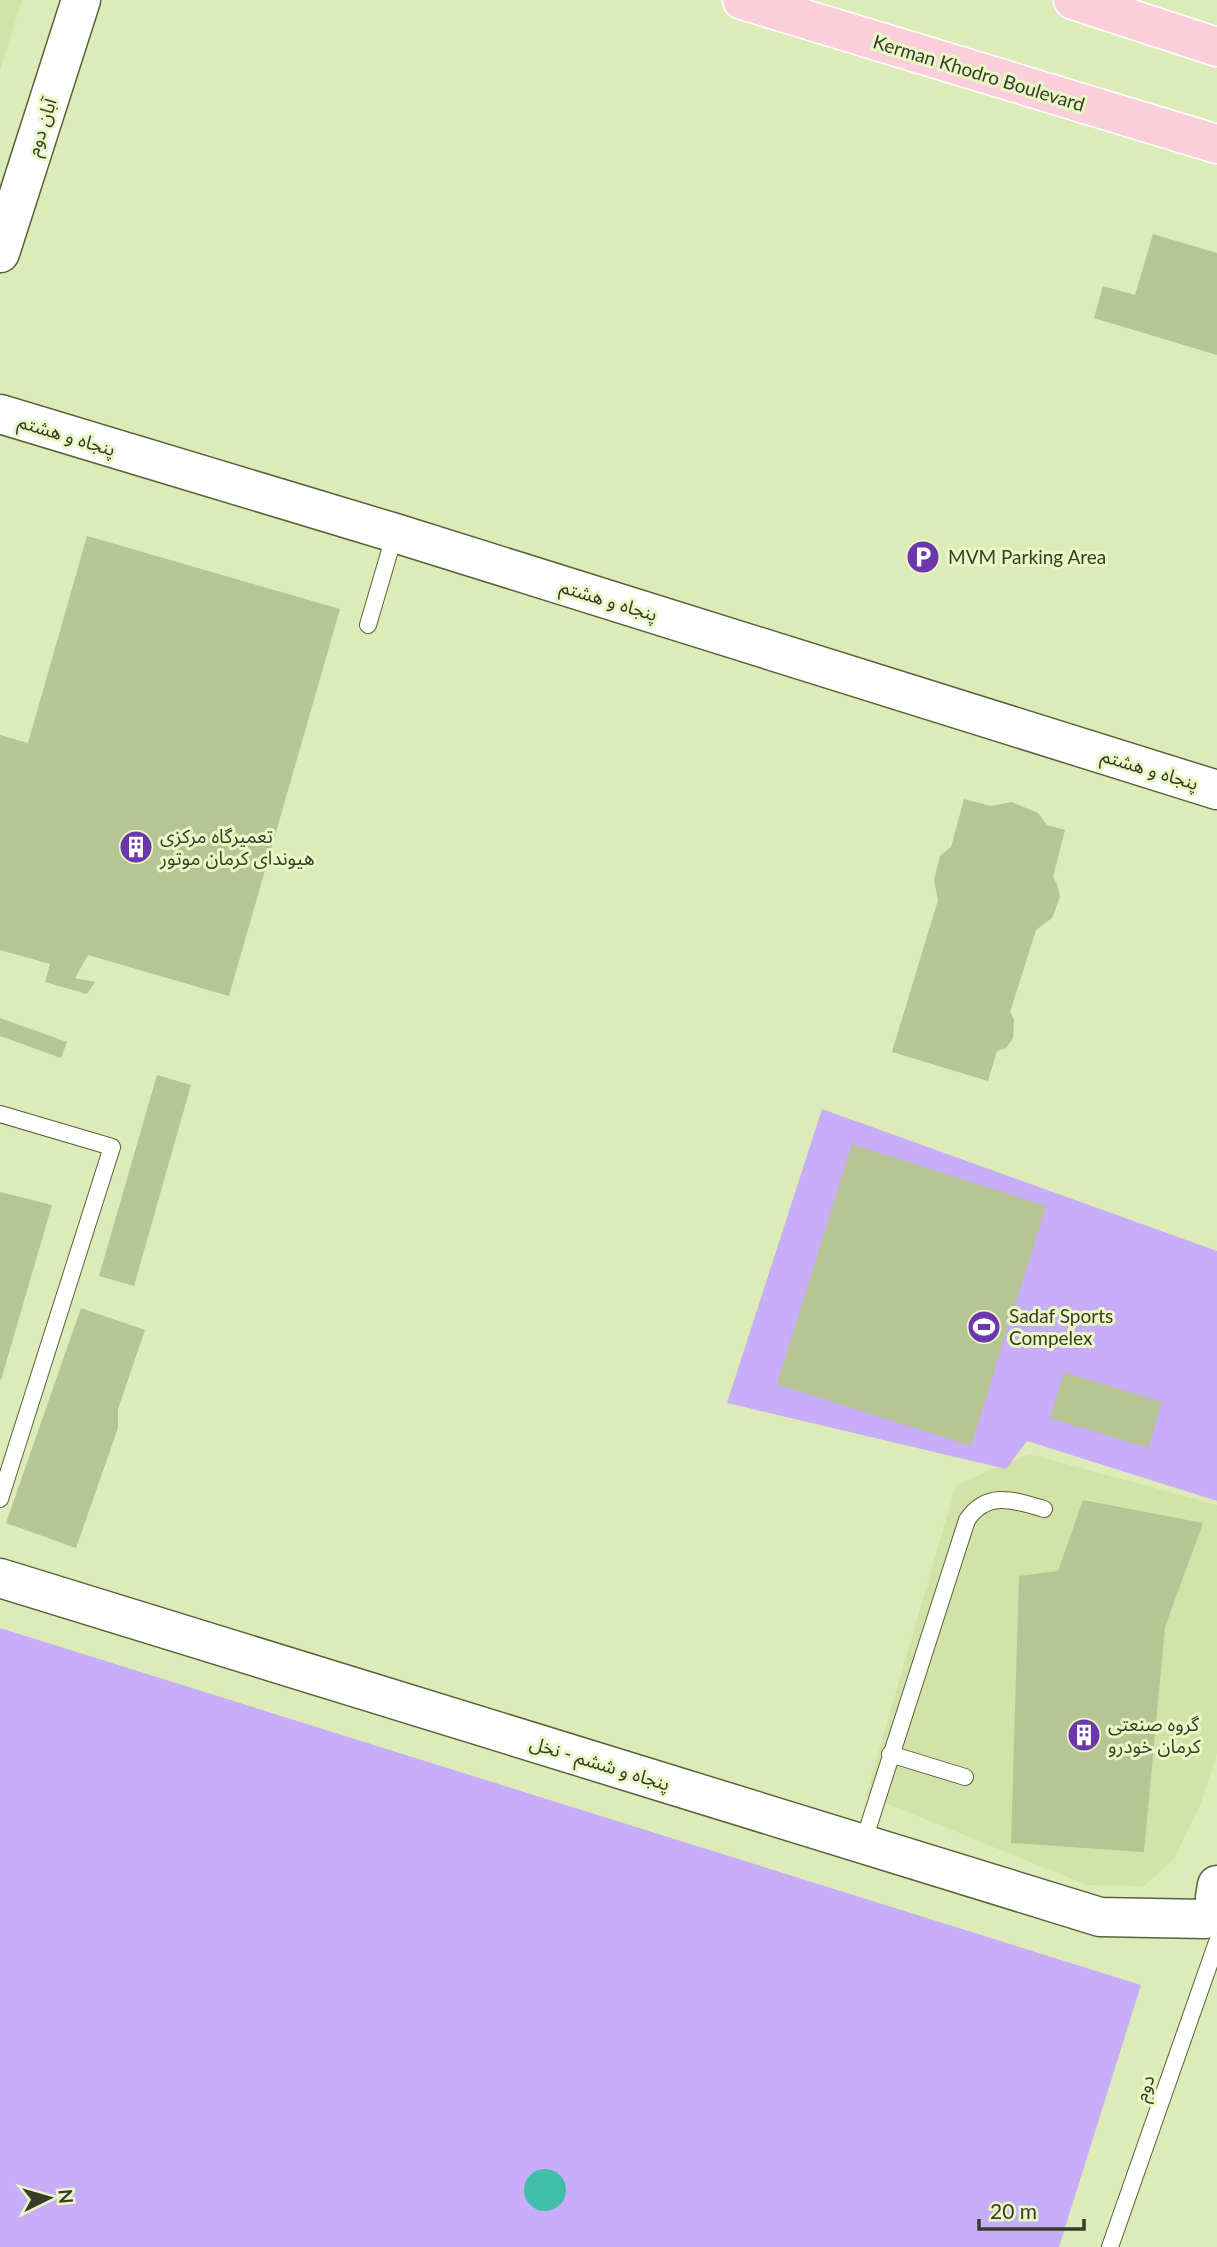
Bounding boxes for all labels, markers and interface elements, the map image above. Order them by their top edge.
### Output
street label: Kerman Khodro Boulevard [871,29,1088,116]
street label: آبان دوم [20,94,65,160]
street label: پنجاه و هشتم [15,409,119,464]
parking icon: MVM Parking Area [904,538,942,576]
place label: MVM Parking Area [948,545,1106,568]
street label: پنجاه و هشتم [557,574,661,629]
street label: پنجاه و هشتم [1098,743,1202,798]
place label: تعمیرگاه مرکزی هیوندای کرمان موتور [159,824,315,870]
building icon: تعمیرگاه مرکزی هیوندای کرمان موتور [117,828,155,866]
place label: Sadaf Sports Compelex [1009,1304,1113,1349]
sports icon: Sadaf Sports Compelex [965,1308,1003,1346]
place label: گروه صنعتی کرمان خودرو [1108,1712,1202,1758]
building icon: گروه صنعتی کرمان خودرو [1065,1716,1103,1754]
street label: پنجاه و ششم - نخل [526,1730,673,1799]
street label: دوم [1128,2071,1163,2106]
north arrow [14,2163,84,2233]
text: N [54,2188,79,2205]
scale bar [979,2188,1084,2232]
text: 20 m [990,2198,1037,2223]

